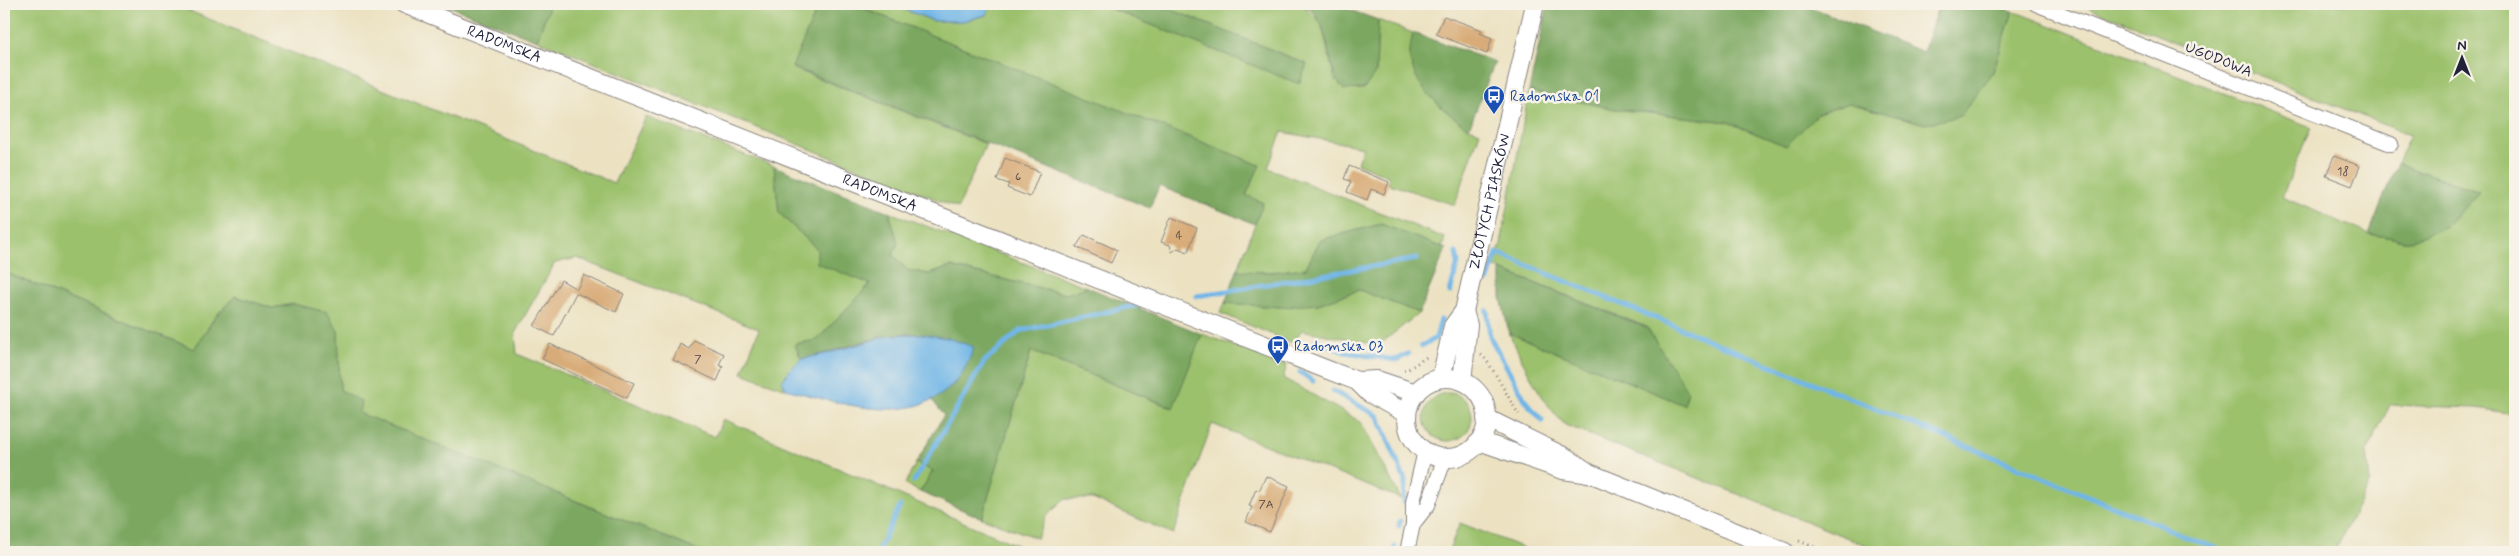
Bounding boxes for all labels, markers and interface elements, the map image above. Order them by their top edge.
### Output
street label: RADOMSKA [464,21,544,68]
north arrow [2436,32,2486,82]
street label: UGODOWA [2182,37,2255,82]
text: N [2457,37,2467,55]
bus stop icon: Radomska 01 [1482,84,1506,115]
place label: Radomska 01 [1510,87,1599,107]
street label: ZŁOTYCH PIASKÓW [1465,132,1516,272]
house number: 18 [2337,164,2349,180]
house number: 6 [1015,169,1021,185]
street label: RADOMSKA [839,170,920,217]
house number: 4 [1176,228,1183,244]
bus stop icon: Radomska 03 [1266,334,1290,365]
place label: Radomska 03 [1294,337,1383,357]
house number: 7 [694,352,702,368]
house number: 7A [1258,497,1274,513]

